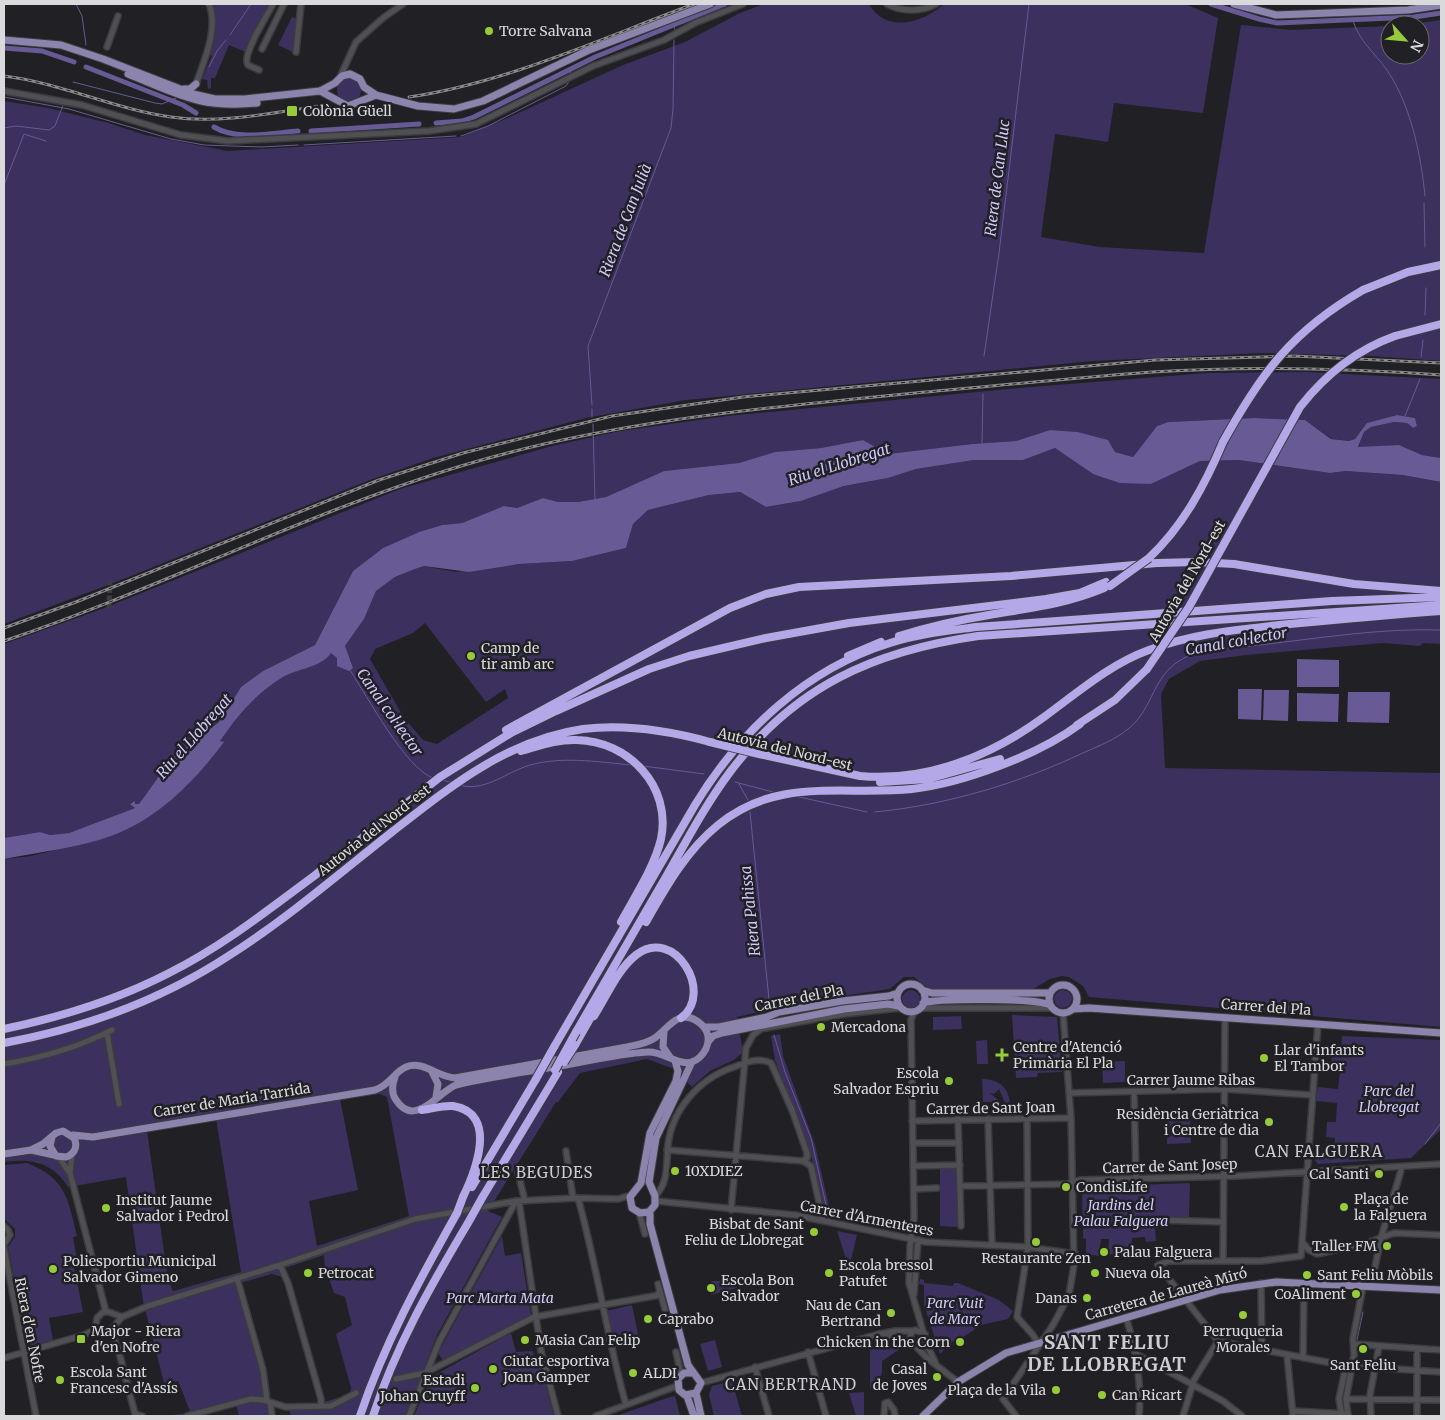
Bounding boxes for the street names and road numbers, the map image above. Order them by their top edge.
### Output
street label: Autovia del Nord-est [1144,516,1230,646]
street label: Autovia del Nord-est [715,723,855,775]
street label: Autovia del Nord-est [313,780,434,880]
street label: Carrer del Pla [753,980,845,1015]
street label: Carrer del Pla [1220,995,1312,1019]
street label: Carrer Jaume Ribas [1127,1071,1255,1089]
street label: Carrer de Maria Tarrida [152,1079,312,1121]
street label: Carrer de Sant Joan [926,1098,1056,1118]
street label: Carrer de Sant Josep [1102,1155,1238,1177]
street label: Carrer d'Armenteres [799,1196,935,1240]
street label: Carretera de Laureà Miró [1083,1264,1249,1324]
street label: Riera d'en Nofre [11,1276,49,1384]

